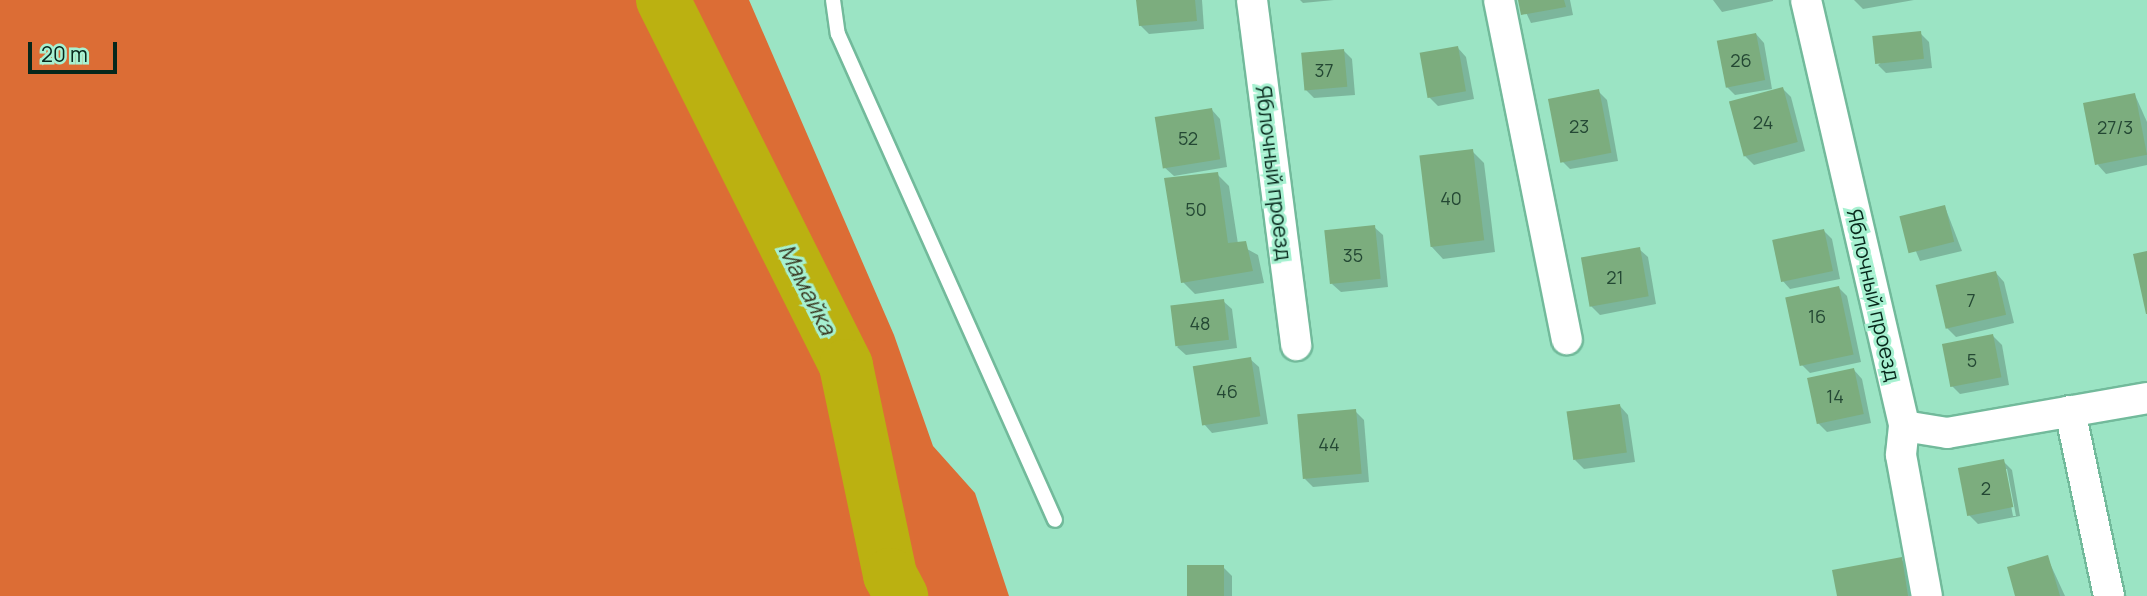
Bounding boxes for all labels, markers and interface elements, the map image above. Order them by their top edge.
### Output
scale bar [32,28,121,72]
text: 20 m [41,40,88,68]
house number: 26 [1730,49,1752,71]
house number: 37 [1315,59,1333,81]
street label: Яблочный проезд [1251,84,1297,262]
house number: 24 [1753,111,1773,133]
house number: 23 [1569,115,1589,137]
house number: 27/3 [2097,116,2133,138]
house number: 52 [1178,127,1198,149]
house number: 40 [1440,187,1462,209]
house number: 50 [1185,198,1207,220]
street label: Яблочный проезд [1842,206,1906,384]
water label: Мамайка [773,239,843,339]
house number: 35 [1343,244,1363,266]
house number: 21 [1606,266,1624,288]
house number: 7 [1966,289,1976,311]
house number: 16 [1808,305,1826,327]
house number: 48 [1189,312,1211,334]
house number: 5 [1967,349,1977,371]
house number: 46 [1216,380,1238,402]
house number: 14 [1826,385,1844,407]
house number: 44 [1318,433,1340,455]
house number: 2 [1981,477,1991,499]

